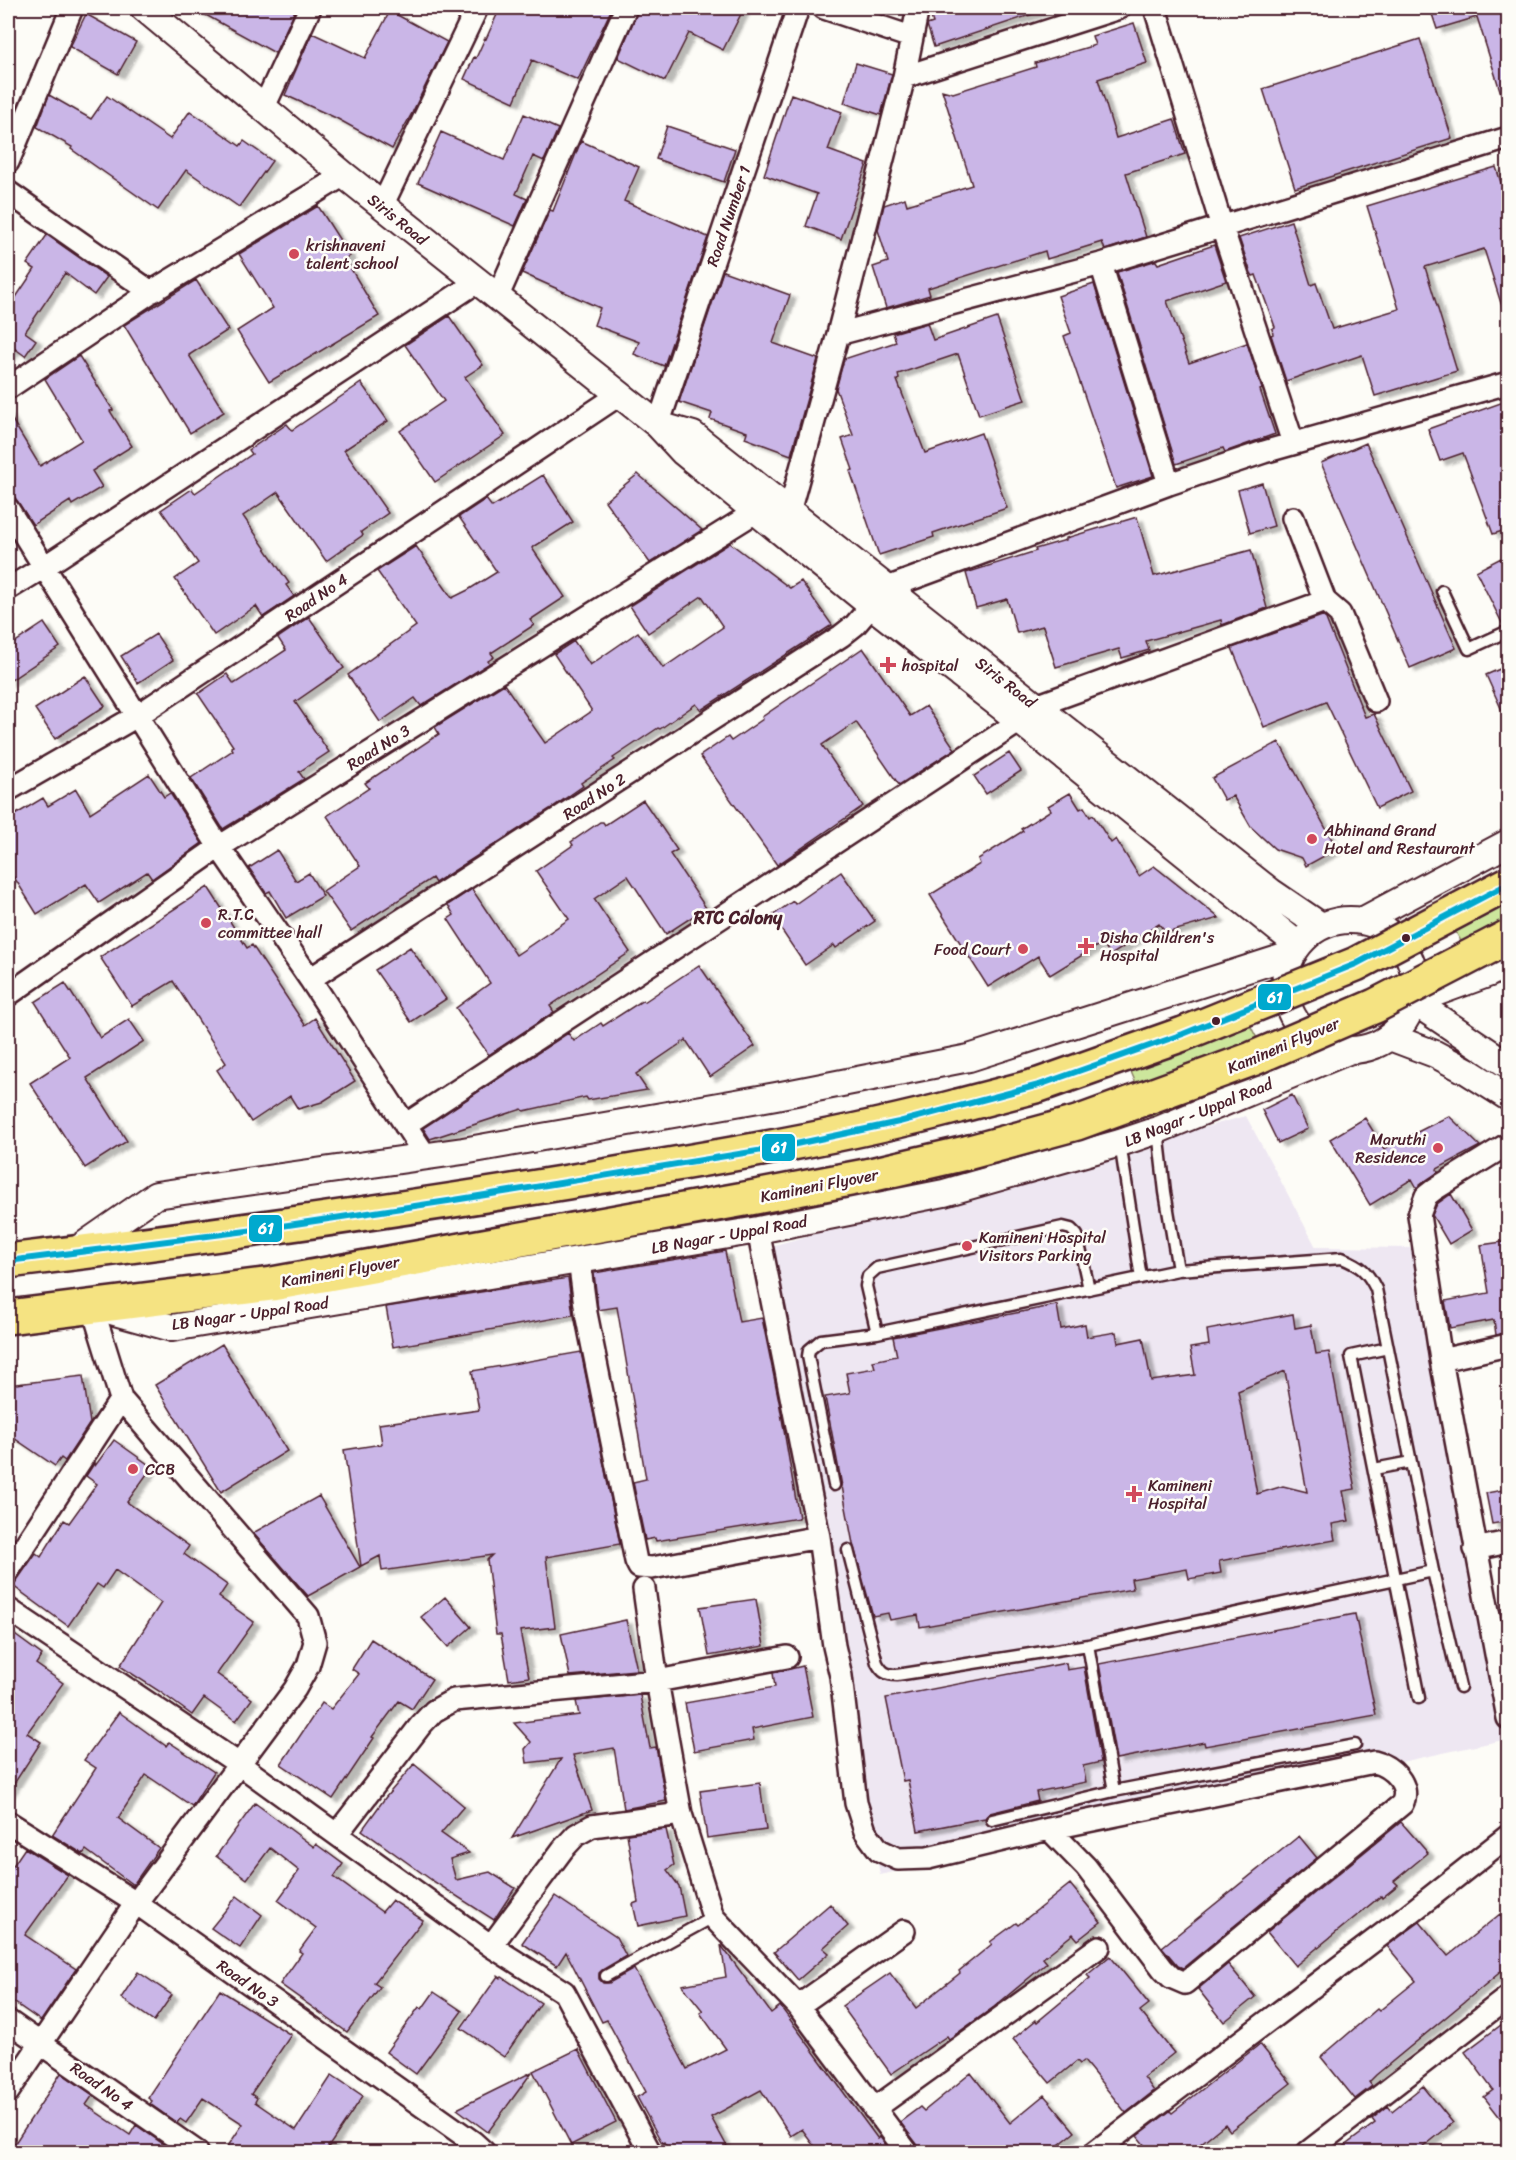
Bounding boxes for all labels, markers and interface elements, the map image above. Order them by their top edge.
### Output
street label: Road Number 1 [698,162,759,270]
street label: Siris Road [361,186,436,254]
place label: krishnaveni talent school [306,231,399,278]
marker: krishnaveni talent school [287,247,301,261]
street label: Road No 4 [278,565,354,630]
street label: Siris Road [969,649,1044,717]
place label: hospital [901,651,959,680]
marker: hospital [879,656,897,674]
street label: Road No 3 [341,716,416,778]
street label: Road No 2 [557,765,632,828]
place label: Abhinand Grand Hotel and Restaurant [1323,816,1475,863]
marker: Abhinand Grand Hotel and Restaurant [1305,832,1319,846]
place label: R.T.C committee hall [218,900,322,947]
district label: RTC Colony [693,902,783,934]
marker: R.T.C committee hall [199,916,213,930]
place label: Disha Children's Hospital [1100,923,1215,970]
unlabelled marker [1400,932,1412,944]
place label: Food Court [934,935,1012,964]
marker: Disha Children's Hospital [1077,937,1095,955]
marker: Food Court [1016,942,1030,956]
line badge: 61 [1257,983,1292,1011]
text: 61 [1266,983,1283,1012]
street label: Kamineni Flyover [1223,1008,1345,1082]
unlabelled marker [1210,1015,1222,1027]
street label: LB Nagar - Uppal Road [1119,1069,1278,1156]
place label: Maruthi Residence [1355,1125,1427,1172]
line badge: 61 [761,1133,796,1162]
text: 61 [770,1133,787,1162]
marker: Maruthi Residence [1431,1141,1445,1155]
street label: Kamineni Flyover [758,1160,882,1211]
street label: LB Nagar - Uppal Road [649,1206,811,1262]
line badge: 61 [248,1214,283,1243]
text: 61 [257,1214,274,1243]
place label: Kamineni Hospital Visitors Parking [979,1223,1106,1270]
marker: Kamineni Hospital Visitors Parking [960,1239,974,1253]
street label: Kamineni Flyover [279,1247,403,1296]
street label: LB Nagar - Uppal Road [170,1288,332,1339]
place label: CCB [145,1455,175,1484]
marker: CCB [126,1462,140,1476]
place label: Kamineni Hospital [1148,1471,1212,1518]
marker: Kamineni Hospital [1125,1485,1143,1503]
street label: Road No 3 [210,1951,285,2016]
street label: Road No 4 [64,2054,139,2119]

